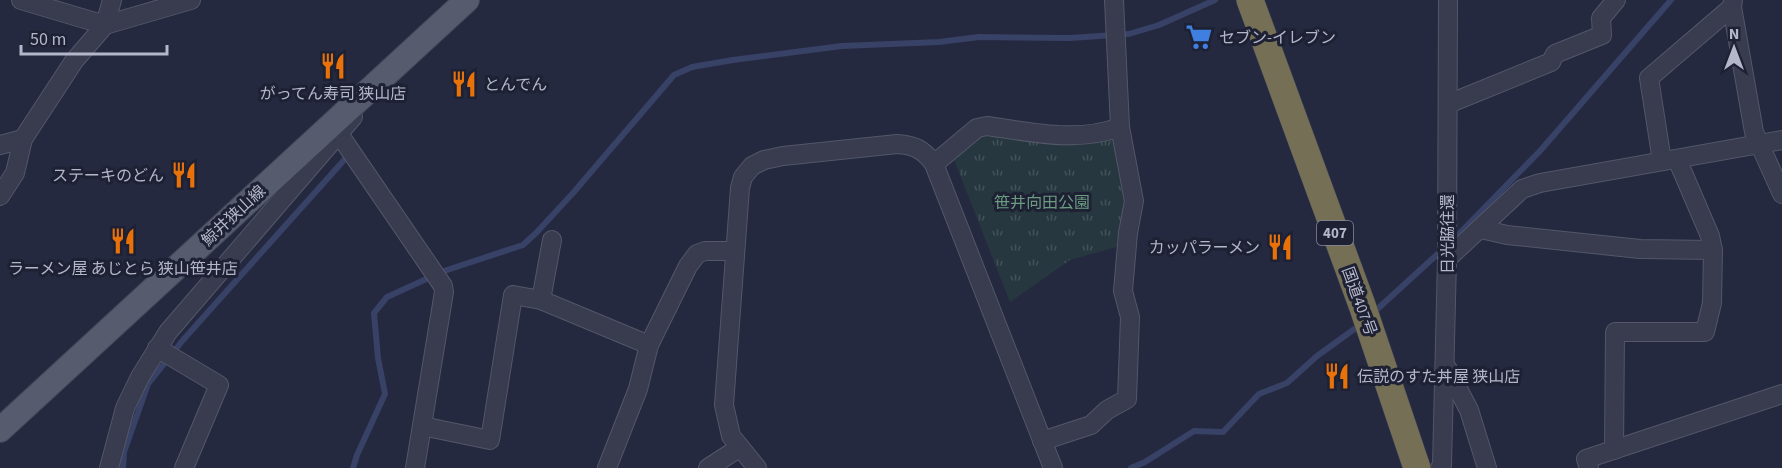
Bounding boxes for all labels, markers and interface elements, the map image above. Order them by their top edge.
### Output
scale bar [21,18,166,56]
north arrow [1704,18,1764,78]
supermarket icon: セブン-イレブン [1184,22,1214,52]
text: N [1729,23,1739,45]
text: 50 m [30,27,66,52]
place label: セブン-イレブン [1219,27,1336,49]
restaurant icon: がってん寿司 狭山店 [318,51,348,81]
restaurant icon: とんでん [449,69,479,99]
place label: とんでん [484,74,547,96]
place label: がってん寿司 狭山店 [260,83,406,105]
restaurant icon: ステーキのどん [169,160,199,190]
place label: ステーキのどん [52,165,164,187]
street label: 鯨井狭山線 [197,180,270,251]
park label: 笹井向田公園 [994,192,1090,214]
street label: 日光脇往還 [1437,194,1459,274]
road number: 407 [1317,221,1353,245]
restaurant icon: ラーメン屋 あじとら 狭山笹井店 [108,226,138,256]
restaurant icon: カッパラーメン [1265,232,1295,262]
place label: カッパラーメン [1149,237,1260,259]
place label: ラーメン屋 あじとら 狭山笹井店 [8,258,238,280]
street label: 国道407号 [1336,264,1382,339]
restaurant icon: 伝説のすた丼屋 狭山店 [1322,361,1352,391]
place label: 伝説のすた丼屋 狭山店 [1357,366,1520,388]

